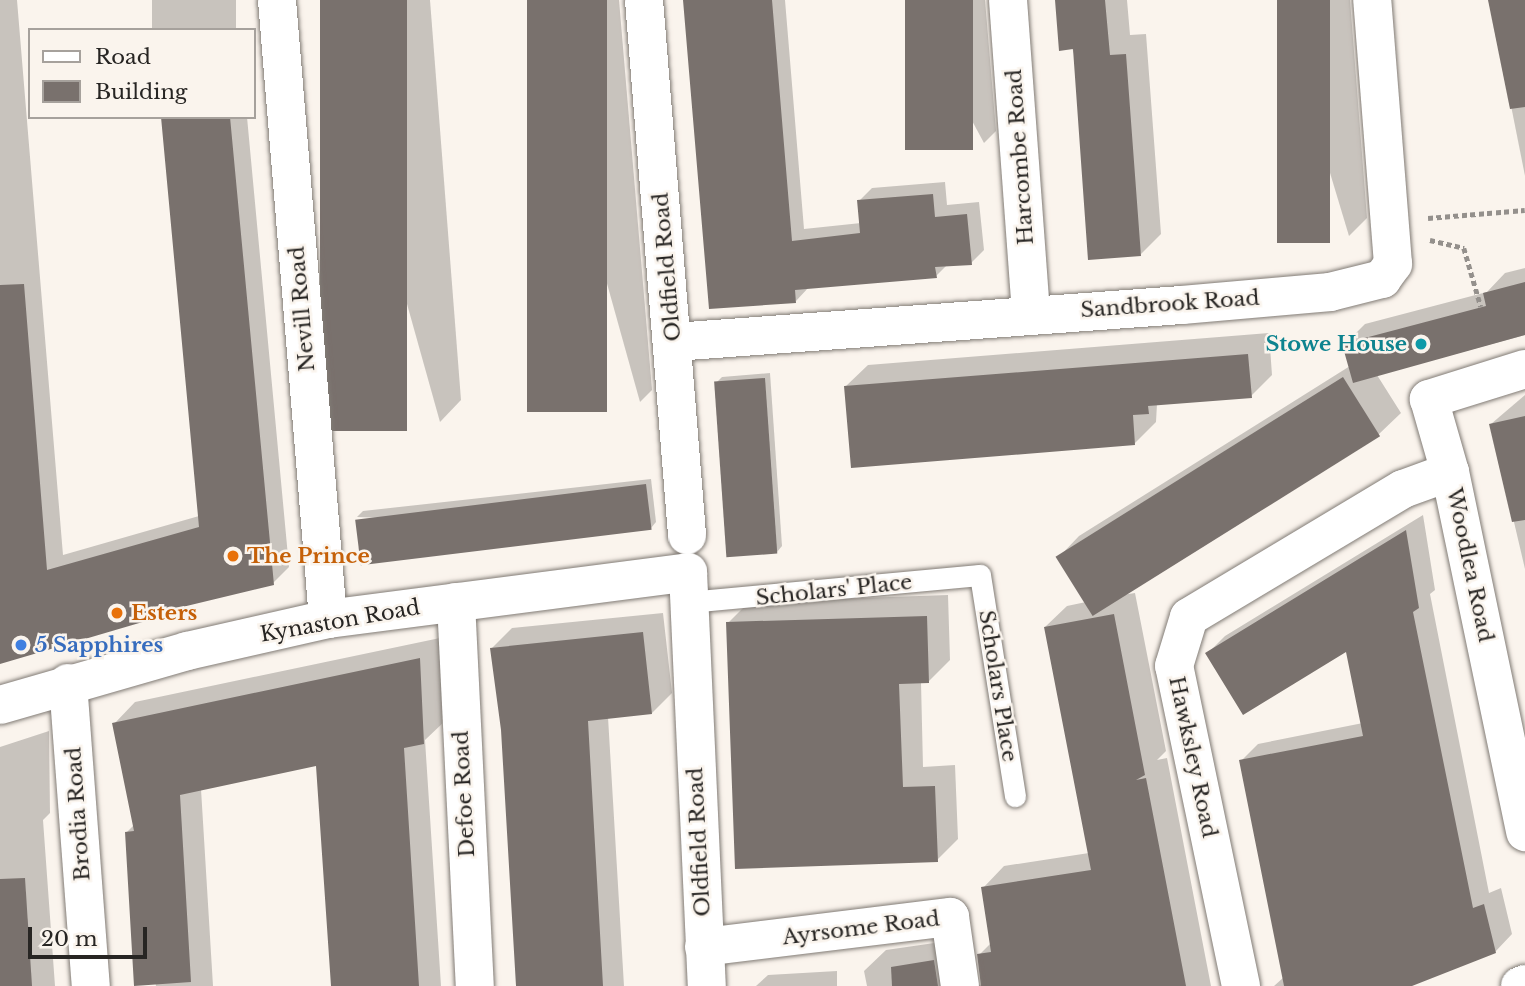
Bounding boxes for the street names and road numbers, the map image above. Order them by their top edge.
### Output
street label: Harcombe Road [1001,68,1039,246]
street label: Oldfield Road [648,192,686,342]
street label: Nevill Road [284,245,320,373]
street label: Sandbrook Road [1080,285,1260,323]
street label: Woodlea Road [1441,486,1499,644]
street label: Scholars' Place [754,569,914,611]
street label: Kynaston Road [258,595,422,647]
street label: Scholars Place [974,608,1022,764]
street label: Hawksley Road [1164,674,1222,840]
street label: Defoe Road [448,730,480,858]
street label: Brodia Road [61,746,95,882]
street label: Oldfield Road [683,767,715,917]
street label: Ayrsome Road [781,906,941,950]

